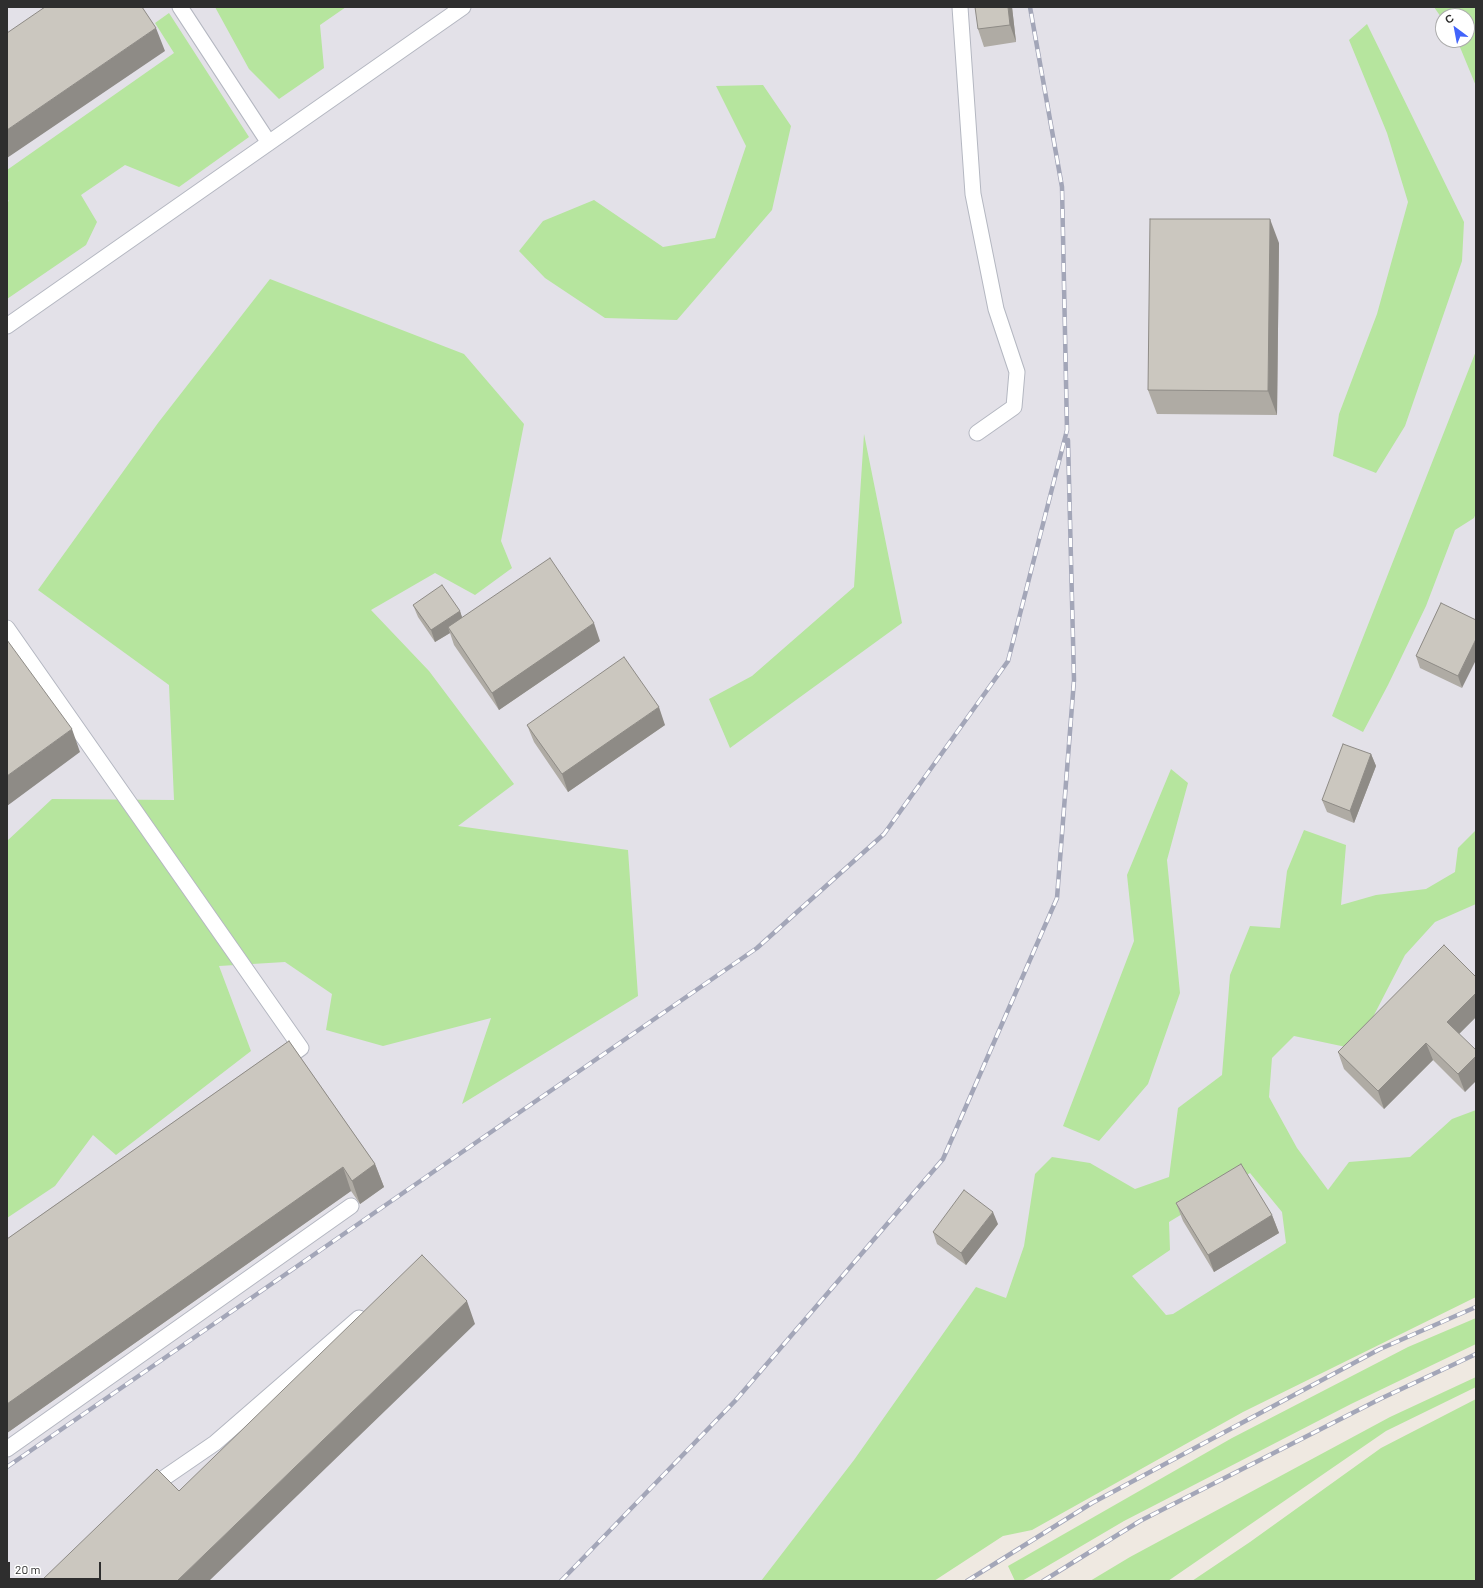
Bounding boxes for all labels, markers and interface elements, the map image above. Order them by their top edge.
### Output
north arrow [1435,8,1475,48]
text: С [1442,11,1456,26]
scale bar [10,1554,103,1580]
text: 20 m [15,1562,41,1576]

